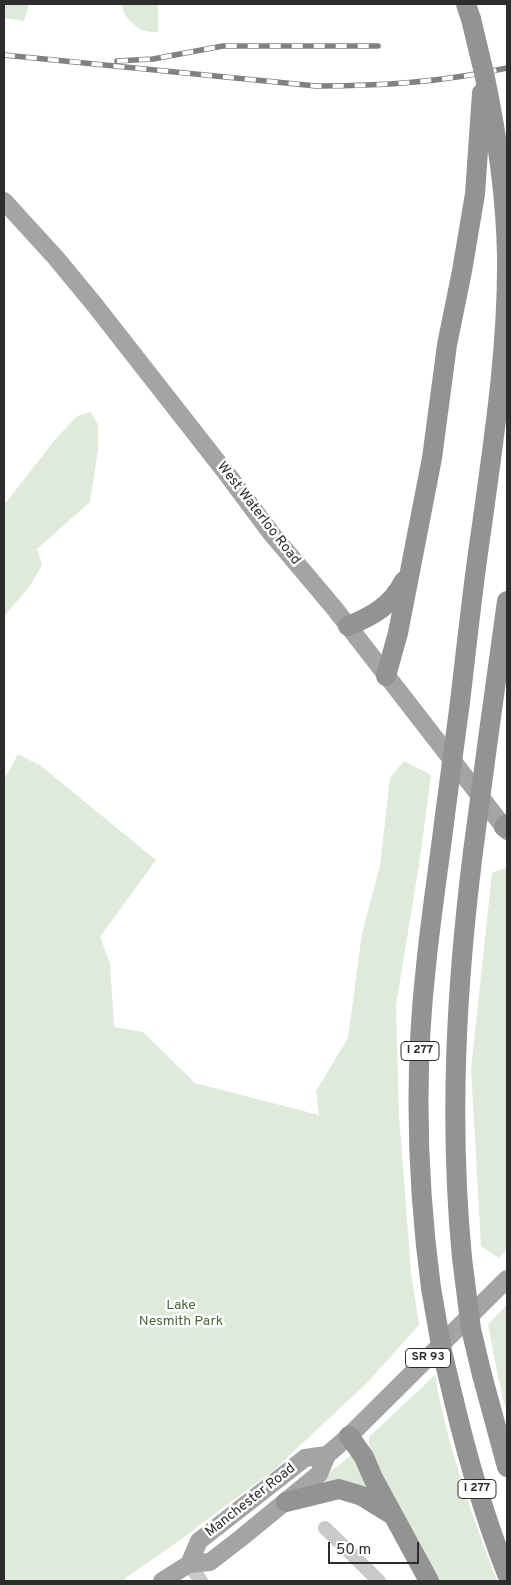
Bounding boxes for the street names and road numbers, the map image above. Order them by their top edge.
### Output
street label: West Waterloo Road [213,459,303,569]
road number: I 277 [401,1042,439,1060]
road number: SR 93 [406,1349,450,1368]
street label: Manchester Road [203,1461,299,1541]
road number: I 277 [458,1480,496,1498]

